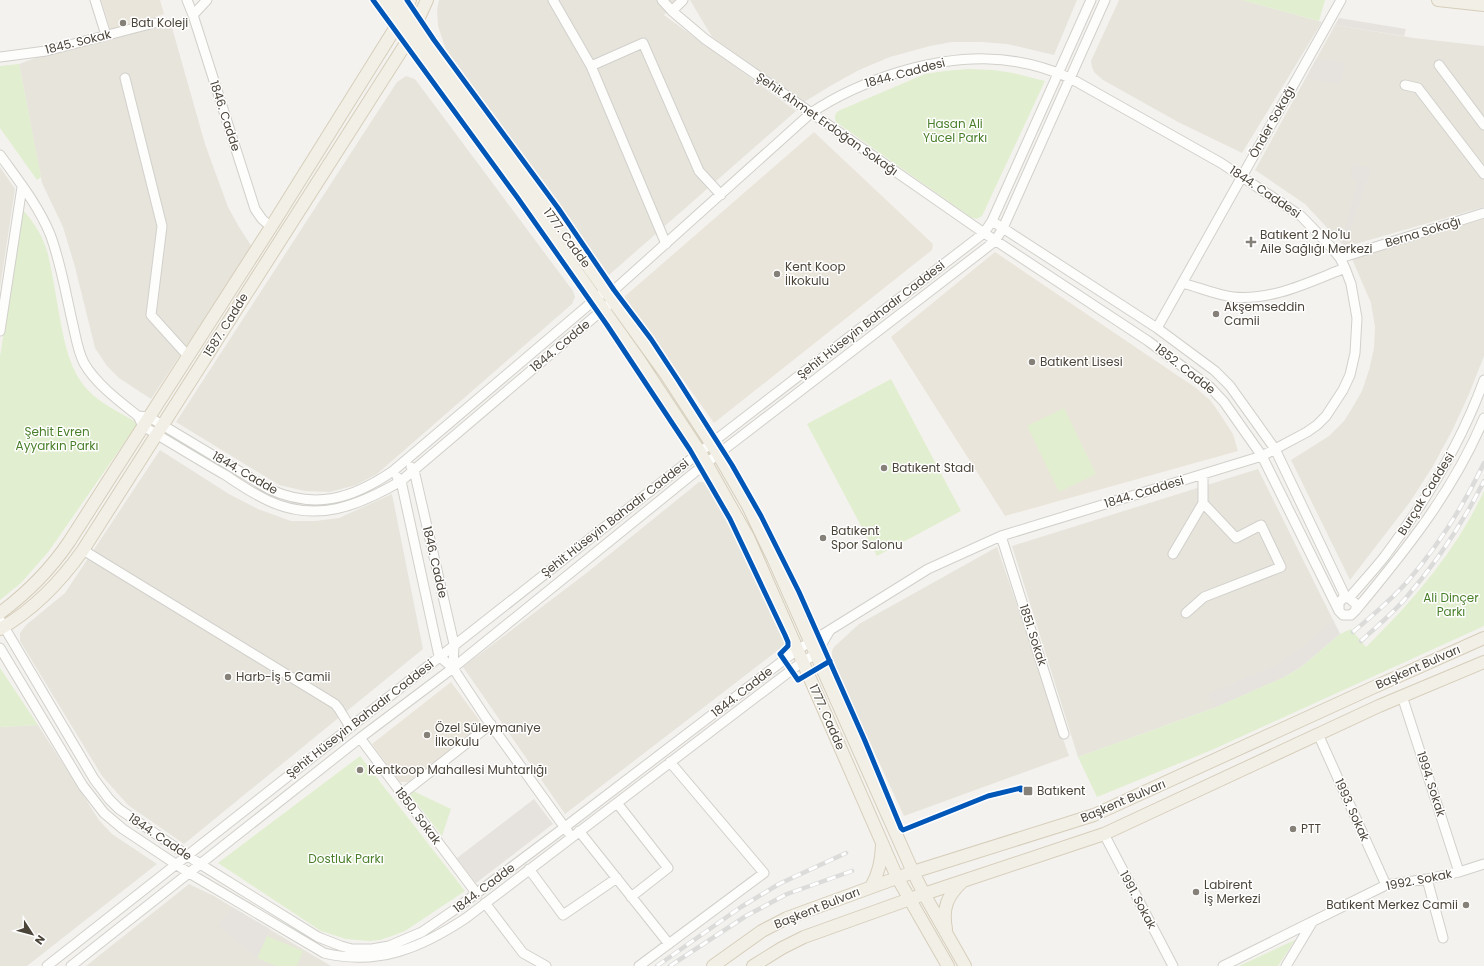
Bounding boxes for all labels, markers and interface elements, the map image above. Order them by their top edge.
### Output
place label: Batı Koleji [131,14,188,31]
marker: Batı Koleji [118,18,128,28]
street label: 1845. Sokak [43,25,113,58]
street label: 1844. Caddesi [863,54,947,91]
street label: Şehit Ahmet Erdoğan Sokağı [753,68,902,179]
street label: 1846. Cadde [206,78,245,153]
street label: Önder Sokağı [1245,82,1299,161]
park label: Hasan Ali Yücel Parkı [923,115,987,146]
street label: 1844. Caddesi [1226,161,1304,222]
street label: 1777. Cadde [540,204,595,271]
street label: Berna Sokağı [1383,212,1463,251]
place label: Batıkent 2 No'lu Aile Sağlığı Merkezi [1260,226,1372,257]
marker: Batıkent 2 No'lu Aile Sağlığı Merkezi [1245,236,1257,248]
street label: Şehit Hüseyin Bahadır Caddesi [793,256,948,383]
place label: Kent Koop İlkokulu [785,258,846,289]
marker: Kent Koop İlkokulu [772,269,782,279]
street label: 1587. Cadde [199,290,252,360]
place label: Akşemseddin Camii [1224,298,1305,329]
marker: Akşemseddin Camii [1211,309,1221,319]
street label: 1844. Cadde [526,316,593,376]
street label: 1852. Cadde [1151,340,1219,398]
place label: Batıkent Lisesi [1040,353,1123,370]
marker: Batıkent Lisesi [1027,357,1037,367]
park label: Şehit Evren Ayyarkın Parkı [16,423,98,454]
street label: 1844. Cadde [209,447,281,498]
street label: Burçak Caddesi [1393,449,1458,538]
street label: Şehit Hüseyin Bahadır Caddesi [537,454,692,581]
place label: Batıkent Stadı [892,459,974,476]
marker: Batıkent Stadı [879,463,889,473]
street label: 1844. Caddesi [1102,471,1186,512]
place label: Batıkent Spor Salonu [831,522,903,553]
street label: 1846. Cadde [419,524,452,600]
marker: Batıkent Spor Salonu [818,533,828,543]
park label: Ali Dinçer Parkı [1423,589,1479,620]
street label: 1851. Sokak [1016,602,1052,669]
street label: Başkent Bulvarı [1373,640,1463,693]
street label: Şehit Hüseyin Bahadır Caddesi [282,655,437,782]
street label: 1844. Cadde [708,662,776,721]
place label: Harb-İş 5 Camii [236,668,330,685]
marker: Harb-İş 5 Camii [223,672,233,682]
street label: 1777. Cadde [805,681,850,752]
place label: Özel Süleymaniye İlkokulu [435,719,541,750]
marker: Özel Süleymaniye İlkokulu [422,730,432,740]
street label: 1994. Sokak [1413,749,1450,819]
place label: Kentkoop Mahallesi Muhtarlığı [368,761,547,778]
marker: Kentkoop Mahallesi Muhtarlığı [355,765,365,775]
street label: Başkent Bulvarı [1078,775,1168,826]
street label: 1993. Sokak [1331,776,1374,845]
place label: Batıkent [1037,782,1085,799]
street label: 1850. Sokak [391,784,446,848]
marker: Batıkent [1022,785,1034,797]
street label: 1844. Cadde [125,809,195,864]
place label: PTT [1301,820,1321,837]
marker: PTT [1288,824,1298,834]
park label: Dostluk Parkı [308,850,384,867]
street label: 1844. Cadde [449,859,518,916]
street label: 1992. Sokak [1385,865,1454,894]
street label: 1991. Sokak [1116,868,1161,933]
place label: Labirent İş Merkezi [1204,876,1261,907]
street label: Başkent Bulvarı [771,883,862,932]
marker: Labirent İş Merkezi [1191,887,1201,897]
place label: Batıkent Merkez Camii [1326,896,1458,913]
marker: Batıkent Merkez Camii [1461,900,1471,910]
north arrow [12,914,52,954]
text: N [31,932,49,948]

